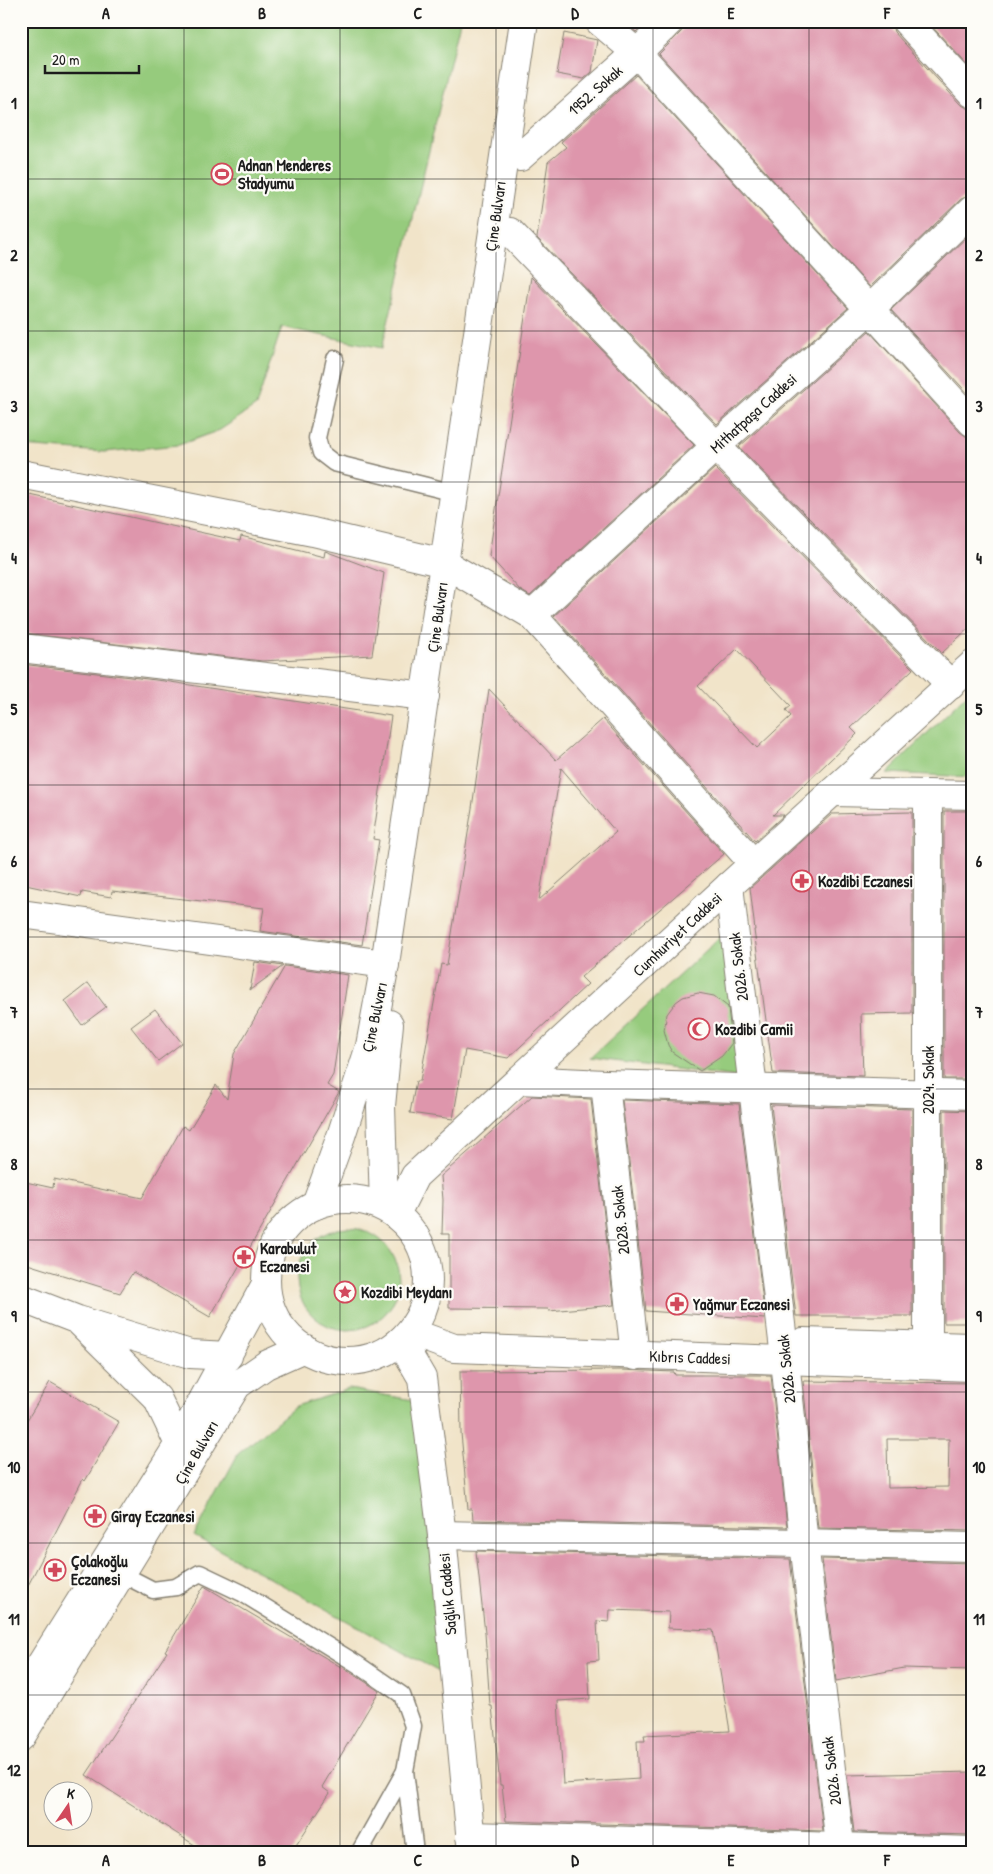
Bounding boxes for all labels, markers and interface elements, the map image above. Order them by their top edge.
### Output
text: A [102,2,110,24]
text: B [258,2,266,24]
text: C [414,2,423,24]
text: D [571,2,579,24]
text: E [727,2,735,24]
text: F [883,2,891,24]
scale bar [45,42,139,74]
text: 20 m [52,49,79,70]
street label: 1952. Sokak [563,59,627,120]
text: 1 [11,92,17,114]
text: 1 [976,92,982,114]
place label: Adnan Menderes Stadyumu [238,154,332,195]
sports icon: Adnan Menderes Stadyumu [210,162,234,186]
street label: Çine Bulvarı [479,179,511,253]
text: 2 [10,244,18,266]
text: 2 [975,244,983,266]
street label: Mithatpaşa Caddesi [705,368,801,458]
text: 3 [10,395,18,417]
text: 3 [975,395,983,417]
text: 4 [11,547,17,569]
text: 4 [976,547,982,569]
street label: Çine Bulvarı [421,580,453,654]
text: 5 [11,698,18,720]
text: 5 [976,698,983,720]
text: 6 [11,850,18,872]
text: 6 [976,850,983,872]
pharmacy icon: Kozdibi Eczanesi [790,869,814,893]
place label: Kozdibi Eczanesi [818,870,913,892]
street label: Cumhuriyet Caddesi [627,887,727,981]
street label: 2026. Sokak [723,931,753,1003]
street label: Çine Bulvarı [356,980,392,1054]
text: 7 [9,1001,18,1023]
text: 7 [974,1001,983,1023]
mosque icon: Kozdibi Camii [687,1017,711,1041]
place label: Kozdibi Camii [715,1018,793,1040]
street label: 2024. Sokak [917,1045,939,1114]
text: 8 [11,1153,18,1175]
text: 8 [976,1153,983,1175]
street label: 2028. Sokak [605,1184,635,1256]
place label: Karabulut Eczanesi [260,1237,317,1277]
pharmacy icon: Karabulut Eczanesi [232,1245,256,1269]
place icon: Kozdibi Meydanı [333,1280,357,1304]
place label: Kozdibi Meydanı [361,1281,452,1304]
pharmacy icon: Yağmur Eczanesi [665,1292,689,1316]
place label: Yağmur Eczanesi [693,1293,790,1316]
text: 9 [11,1305,17,1327]
text: 9 [976,1305,982,1327]
street label: 2026. Sokak [771,1333,801,1404]
street label: Kıbrıs Caddesi [649,1345,731,1369]
street label: Çine Bulvarı [169,1416,223,1488]
text: 10 [8,1456,20,1478]
text: 10 [973,1456,985,1478]
pharmacy icon: Giray Eczanesi [83,1504,107,1528]
place label: Giray Eczanesi [111,1505,195,1528]
place label: Çolakoğlu Eczanesi [71,1550,128,1590]
street label: Sağlık Caddesi [432,1552,462,1636]
pharmacy icon: Çolakoğlu Eczanesi [43,1558,67,1582]
text: 11 [8,1608,20,1630]
text: 11 [973,1608,985,1630]
street label: 2026. Sokak [816,1735,846,1807]
text: 12 [7,1759,21,1781]
text: 12 [972,1759,986,1781]
north arrow [42,1782,92,1832]
text: K [65,1783,77,1803]
text: A [102,1849,110,1871]
text: B [258,1849,266,1871]
text: C [414,1849,423,1871]
text: D [571,1849,579,1871]
text: E [727,1849,735,1871]
text: F [883,1849,891,1871]

